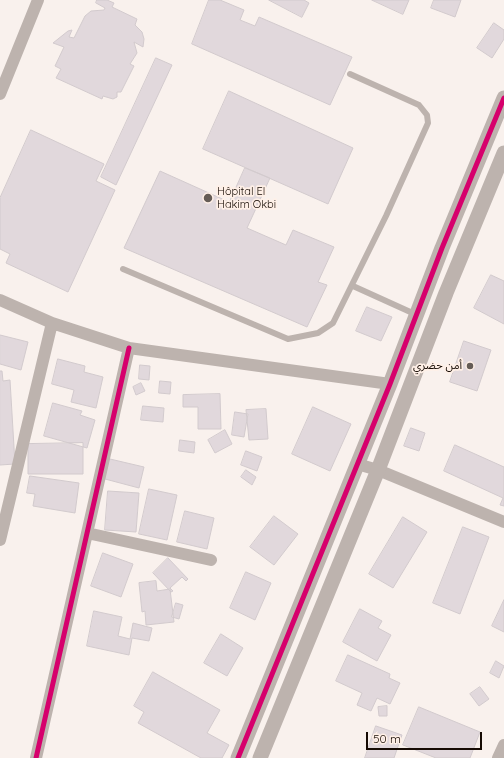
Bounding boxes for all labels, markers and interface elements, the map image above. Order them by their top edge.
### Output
place label: Hôpital El Hakim Okbi [217,185,276,211]
marker: Hôpital El Hakim Okbi [202,192,214,204]
place label: أمن حضري [413,359,462,373]
marker: أمن حضري [465,361,475,371]
scale bar [368,724,484,750]
text: 50 m [373,731,401,746]

